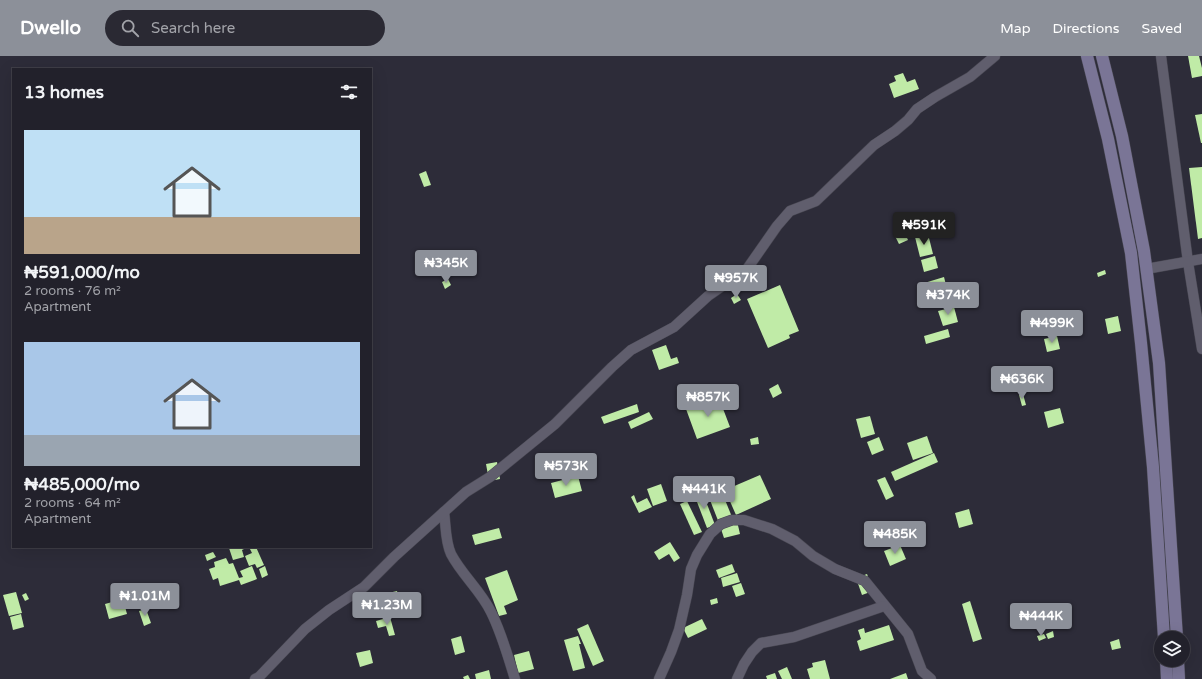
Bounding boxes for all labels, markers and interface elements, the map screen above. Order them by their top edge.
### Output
search box [105,10,385,46]
text: Dwello [20,17,81,39]
icon: search [119,17,141,39]
text: Search here [151,19,235,37]
text: Map [1000,20,1031,37]
text: Directions [1053,20,1120,37]
text: Saved [1142,20,1182,37]
icon: filters [338,81,360,103]
text: 13 homes [24,82,104,103]
icon: home [156,156,228,228]
pin: ₦591K [896,212,952,246]
text: ₦591K [902,217,946,233]
pin: ₦345K [418,250,474,284]
text: ₦345K [424,255,468,271]
text: ₦591,000/mo [24,262,140,283]
pin: ₦957K [708,265,764,299]
text: ₦957K [714,270,758,286]
pin: ₦374K [920,282,976,316]
text: 2 rooms · 76 m² [24,283,121,299]
text: ₦374K [926,287,970,303]
text: Apartment [24,299,91,315]
pin: ₦499K [1024,310,1080,344]
text: ₦499K [1030,315,1074,331]
pin: ₦636K [994,366,1050,400]
icon: home [156,368,228,440]
text: ₦636K [1000,371,1044,387]
pin: ₦857K [680,384,736,418]
text: ₦857K [686,389,730,405]
pin: ₦573K [538,453,594,487]
text: ₦573K [544,458,588,474]
text: ₦485,000/mo [24,474,140,495]
pin: ₦441K [676,476,732,510]
text: ₦441K [682,481,726,497]
text: 2 rooms · 64 m² [24,495,121,511]
text: Apartment [24,511,91,527]
pin: ₦485K [867,521,923,555]
text: ₦485K [873,526,917,542]
pin: ₦1.01M [112,583,178,617]
text: ₦1.01M [119,588,171,604]
pin: ₦1.23M [354,592,420,626]
text: ₦1.23M [361,597,413,613]
pin: ₦444K [1013,603,1069,637]
text: ₦444K [1019,608,1063,624]
map controls [1154,631,1190,667]
button: layers [1154,631,1190,667]

